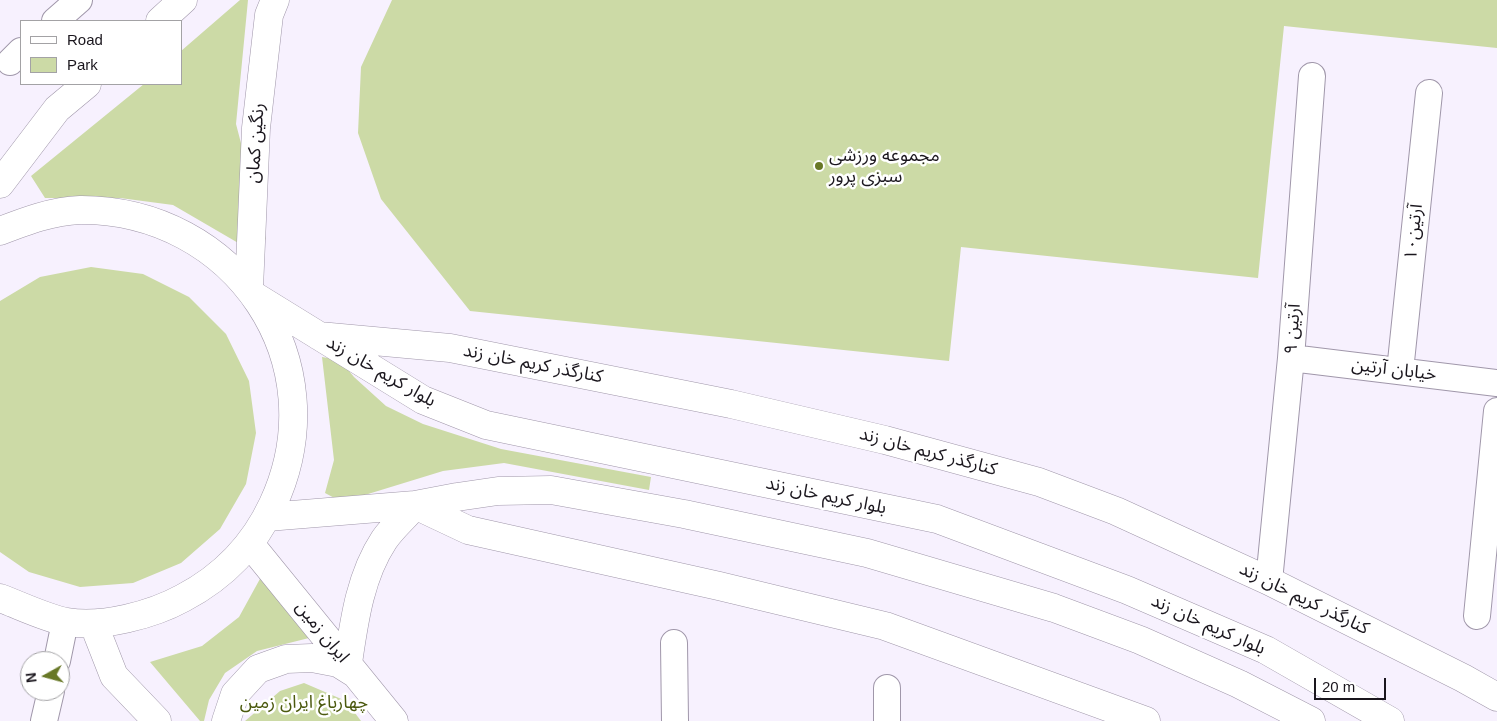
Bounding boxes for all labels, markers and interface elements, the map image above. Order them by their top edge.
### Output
legend [20,20,182,85]
text: Road [67,31,103,48]
text: Park [67,56,98,73]
street label: رنگین کمان [242,102,270,184]
place label: مجموعه ورزشی سبزی پرور [829,145,940,188]
marker: مجموعه ورزشی سبزی پرور [813,160,825,172]
street label: آرتین۱۰ [1400,203,1428,261]
street label: آرتین ۹ [1280,303,1306,355]
street label: بلوار کریم خان زند [322,332,440,412]
street label: کنارگذر کریم خان زند [462,340,604,388]
street label: خیابان آرتین [1350,354,1438,386]
street label: کنارگذر کریم خان زند [857,423,999,481]
street label: بلوار کریم خان زند [764,473,888,519]
street label: کنارگذر کریم خان زند [1236,558,1372,640]
street label: بلوار کریم خان زند [1148,590,1268,660]
street label: ایران زمین [291,597,353,667]
north arrow [20,651,70,701]
scale bar [1317,668,1390,700]
text: N [23,672,40,684]
text: 20 m [1322,678,1355,695]
park label: چهارباغ ایران زمین [240,692,368,714]

